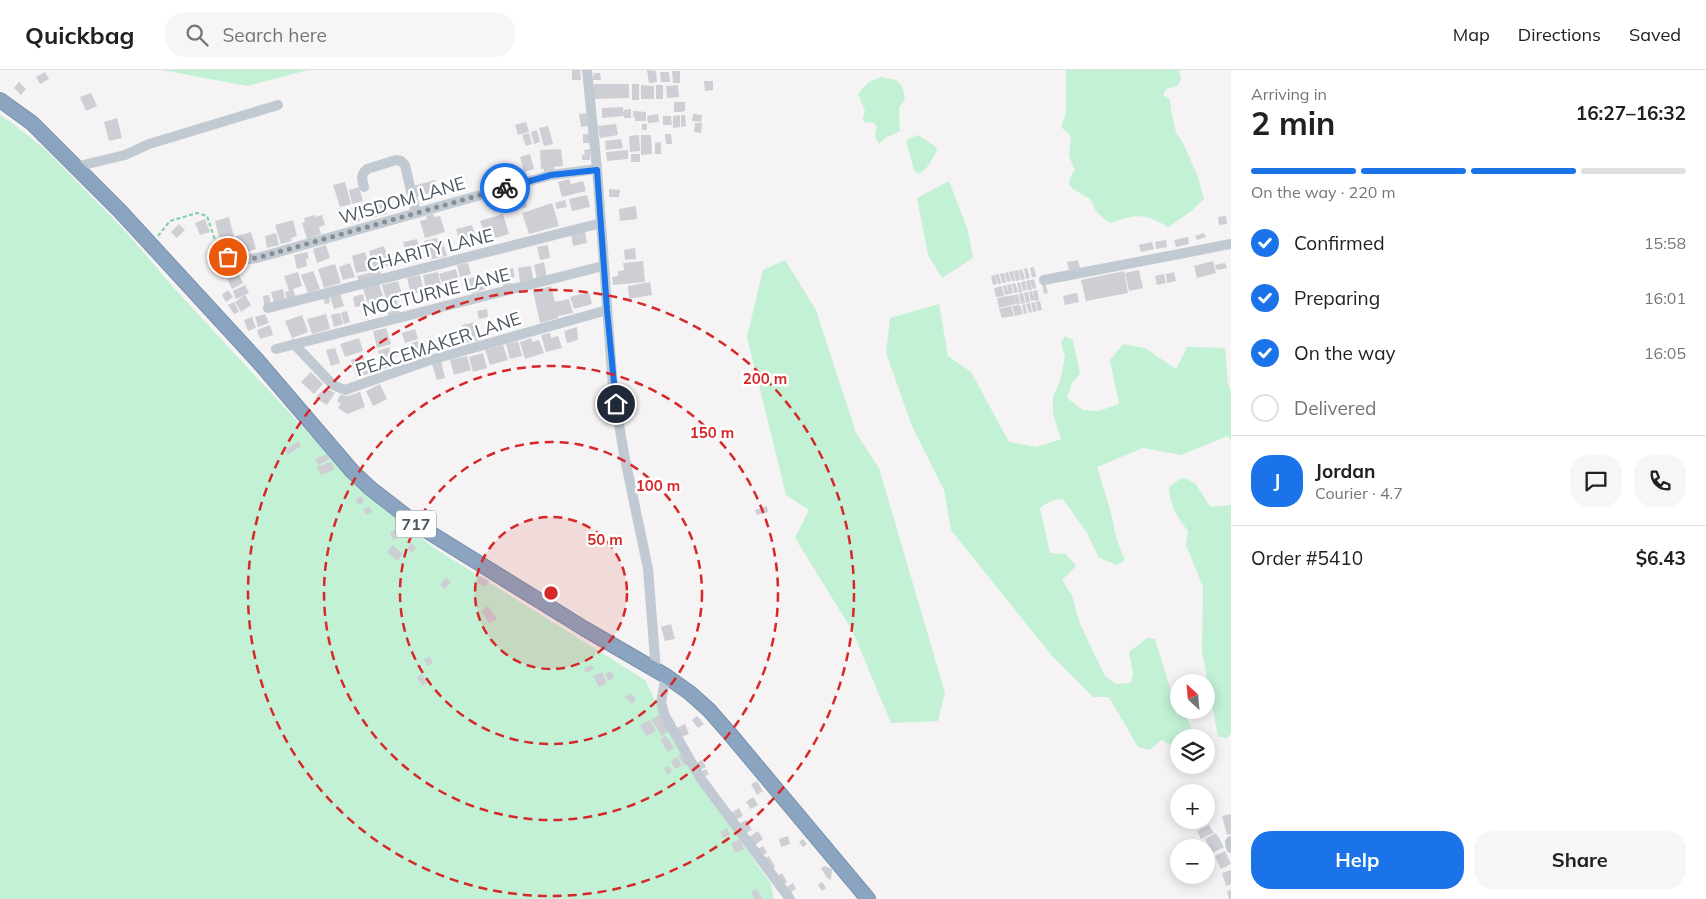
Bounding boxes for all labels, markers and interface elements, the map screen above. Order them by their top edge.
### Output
search box [165,12,515,57]
text: Quickbag [25,20,135,50]
icon: search [183,21,211,49]
text: Search here [223,23,327,47]
text: Map [1453,23,1490,46]
text: Directions [1518,23,1601,46]
text: Saved [1629,23,1681,46]
text: Arriving in [1251,84,1327,104]
text: 16:27–16:32 [1576,101,1686,125]
text: 2 min [1251,103,1335,143]
courier [480,163,530,213]
street label: WISDOM LANE [336,171,468,229]
icon: bike [491,174,519,202]
text: On the way · 220 m [1251,182,1396,202]
street label: CHARITY LANE [364,223,496,277]
icon: check [1251,229,1279,257]
text: Confirmed [1294,231,1385,255]
text: 15:58 [1644,233,1686,253]
pin [207,236,249,278]
icon: bag [214,243,242,271]
street label: NOCTURNE LANE [360,263,512,321]
icon: check [1251,284,1279,312]
text: Preparing [1294,286,1380,310]
text: 16:01 [1644,288,1686,308]
street label: PEACEMAKER LANE [352,306,524,382]
icon: check [1251,339,1279,367]
text: On the way [1294,341,1396,365]
text: 16:05 [1644,343,1686,363]
text: 200 m [743,369,787,388]
pin [595,383,637,425]
icon: home [602,390,630,418]
text: Delivered [1294,396,1376,420]
text: 150 m [690,423,734,442]
button: chat [1570,455,1622,507]
button: phone [1634,455,1686,507]
text: Jordan [1315,459,1375,483]
text: J [1274,469,1280,493]
text: 100 m [636,476,680,495]
text: Courier · 4.7 [1315,483,1403,503]
road number: 717 [396,510,436,538]
text: 50 m [587,530,623,549]
text: Order #5410 [1251,546,1363,570]
text: $6.43 [1636,546,1686,570]
centre of rings [542,584,560,602]
north arrow [1170,674,1215,719]
map controls [1170,674,1215,884]
button: layers [1170,729,1215,774]
button: + [1170,784,1215,829]
button: Help [1251,831,1464,889]
button: Share [1474,831,1686,889]
button: − [1170,839,1215,884]

